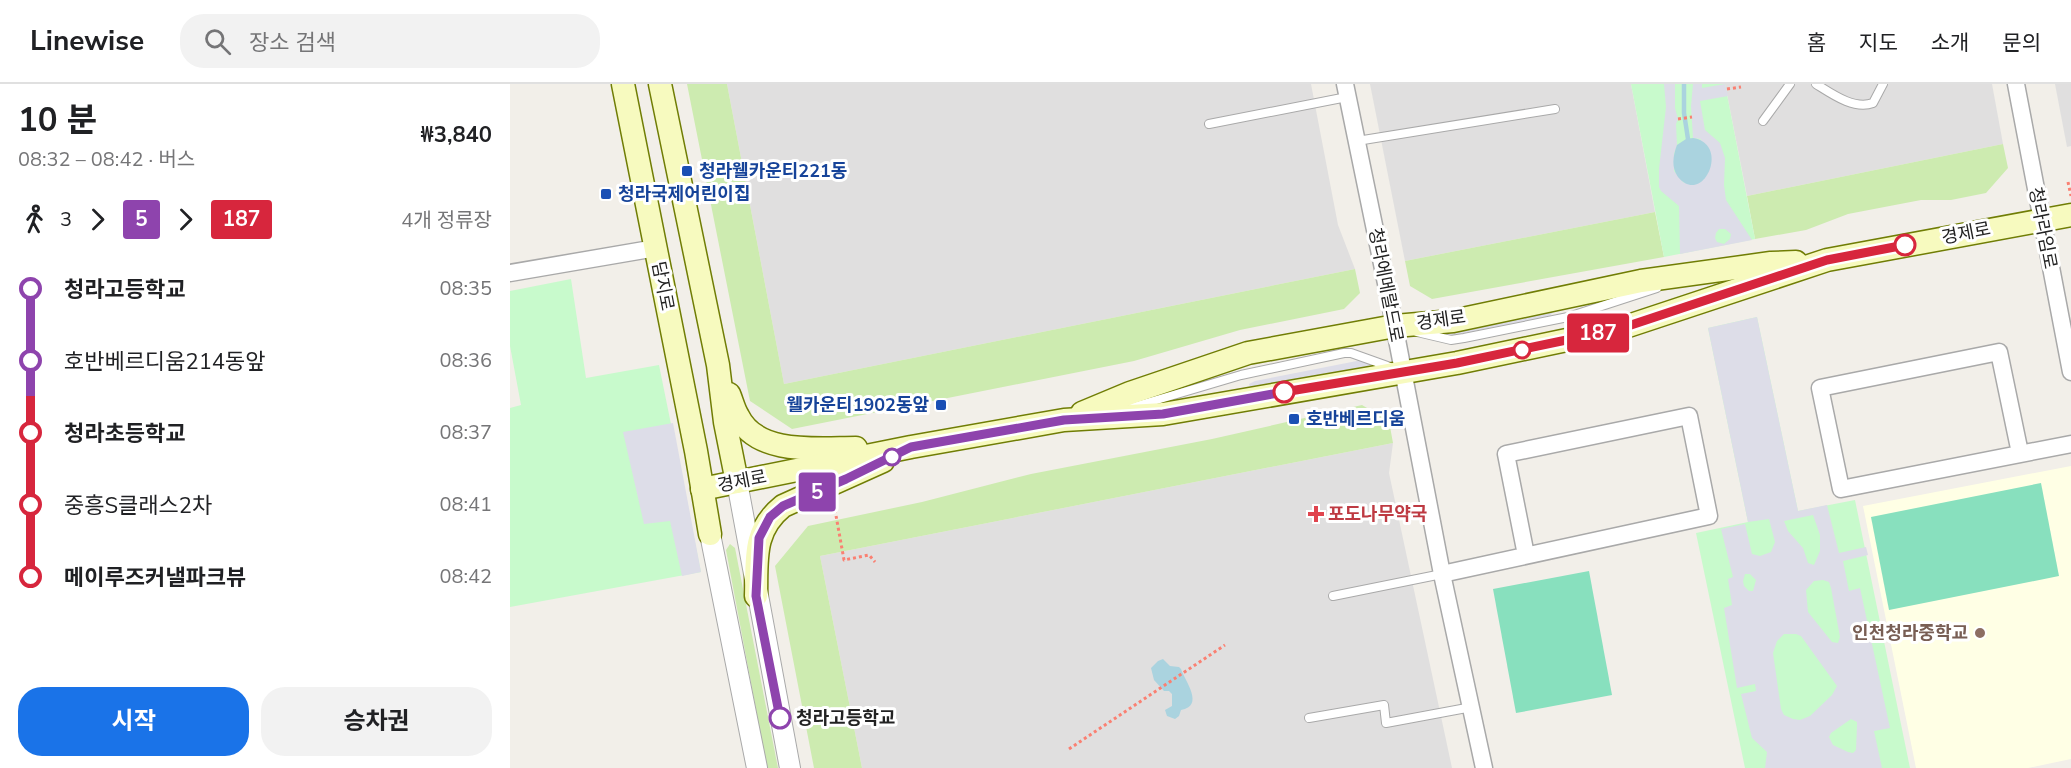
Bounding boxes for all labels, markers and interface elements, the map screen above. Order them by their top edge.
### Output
search box [180,14,600,68]
text: Linewise [30,22,144,60]
icon: search [201,25,234,58]
text: 장소 검색 [249,28,336,58]
text: 홈 [1807,29,1826,57]
text: 지도 [1859,29,1898,57]
text: 소개 [1931,29,1969,57]
text: 문의 [2002,29,2041,57]
text: 10 분 [18,98,97,143]
text: ₩3,840 [421,120,492,150]
text: 08:32 – 08:42 · 버스 [18,146,195,173]
place label: 청라웰카운티221동 [699,159,847,183]
marker: 청라웰카운티221동 [680,164,694,178]
place label: 청라국제어린이집 [618,182,750,206]
street label: 청라라임로 [2023,185,2063,271]
marker: 청라국제어린이집 [599,187,613,201]
icon: walk [18,203,51,236]
icon: forward [81,203,114,236]
icon: forward [169,203,202,236]
text: 5 [135,205,148,233]
text: 187 [223,205,260,233]
text: 3 [60,206,72,233]
text: 4개 정류장 [401,207,492,234]
street label: 경제로 [1939,216,1993,250]
street label: 청라에메랄드로 [1363,226,1409,344]
unlabelled marker [1894,234,1916,256]
street label: 담지로 [646,259,680,313]
text: 청라고등학교 [64,275,185,305]
text: 08:35 [439,275,492,302]
street label: 경제로 [1415,305,1467,335]
line badge: 187 [1564,314,1632,352]
text: 187 [1579,319,1617,347]
unlabelled marker [1513,341,1531,359]
text: 호반베르디움214동앞 [64,347,266,377]
text: 08:36 [439,347,492,374]
unlabelled marker [1273,381,1295,403]
place label: 웰카운티1902동앞 [786,393,929,417]
marker: 웰카운티1902동앞 [934,398,948,412]
place label: 호반베르디움 [1306,407,1405,431]
marker: 호반베르디움 [1287,412,1301,426]
text: 청라초등학교 [64,419,185,449]
text: 08:37 [439,419,492,446]
unlabelled marker [883,448,901,466]
street label: 경제로 [715,464,769,498]
line badge: 5 [798,472,836,512]
text: 5 [811,478,823,506]
text: 중흥S클래스2차 [64,491,212,521]
text: 08:41 [439,491,492,518]
place label: 포도나무약국 [1328,502,1427,526]
marker: 포도나무약국 [1309,507,1323,521]
text: 메이루즈커낼파크뷰 [64,563,246,593]
text: 08:42 [439,563,492,590]
place label: 인천청라중학교 [1852,621,1968,645]
marker: 인천청라중학교 [1973,626,1987,640]
button: 시작 [18,687,249,756]
button: 승차권 [261,687,492,756]
place label: 청라고등학교 [796,706,895,730]
marker: 청라고등학교 [769,707,791,729]

